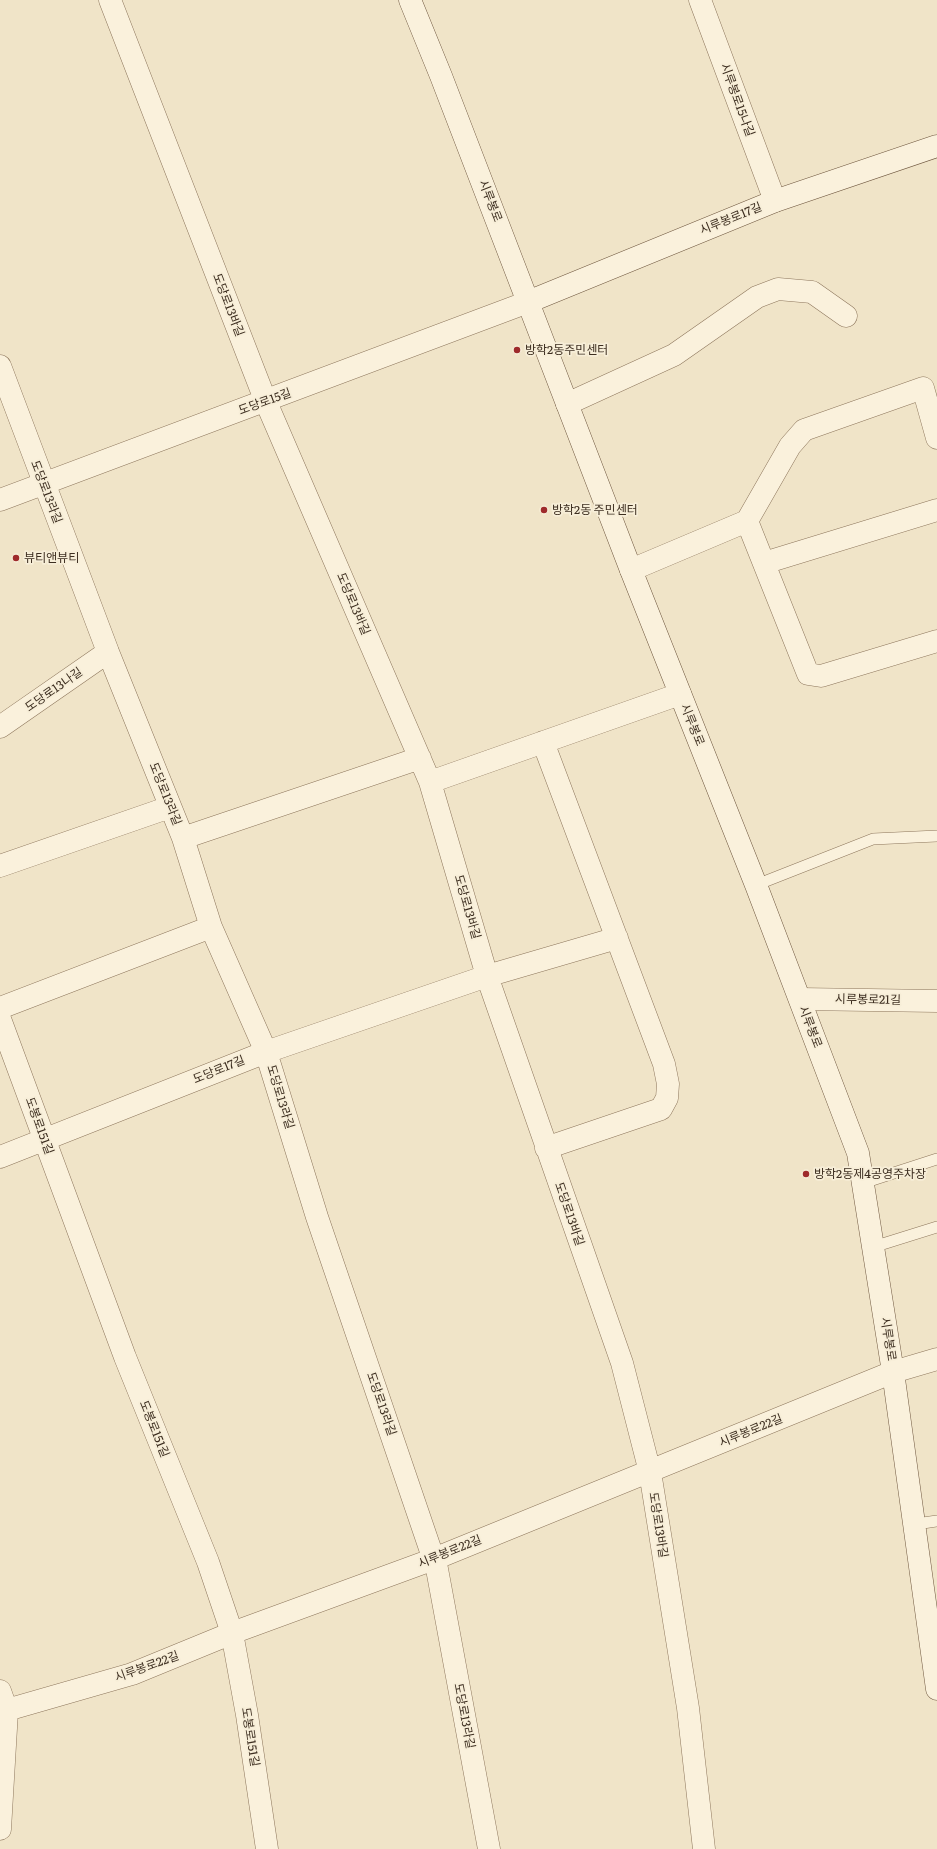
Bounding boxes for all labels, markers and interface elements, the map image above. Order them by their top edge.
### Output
street label: 시루봉로15나길 [717,61,757,139]
street label: 시루봉로 [475,178,505,224]
street label: 시루봉로17길 [698,200,764,238]
street label: 도당로13바길 [209,271,247,339]
place label: 방학2동주민센터 [525,343,608,357]
marker: 방학2동주민센터 [512,345,522,355]
street label: 도당로15길 [237,386,293,418]
street label: 도당로13라길 [27,458,65,526]
place label: 방학2동 주민센터 [552,503,638,517]
marker: 방학2동 주민센터 [539,505,549,515]
place label: 뷰티앤뷰티 [24,551,79,565]
marker: 뷰티앤뷰티 [11,553,21,563]
street label: 도당로13바길 [333,571,373,637]
street label: 도당로13나길 [23,665,85,715]
street label: 시루봉로 [677,702,707,748]
street label: 도당로13라길 [146,760,184,828]
street label: 도당로13바길 [451,873,483,941]
street label: 시루봉로21길 [835,992,901,1008]
street label: 시루봉로 [795,1004,825,1050]
street label: 도당로17길 [191,1053,247,1087]
street label: 도당로13라길 [263,1063,297,1131]
street label: 도봉로151길 [22,1095,56,1157]
place label: 방학2동제4공영주차장 [814,1167,926,1181]
marker: 방학2동제4공영주차장 [801,1169,811,1179]
street label: 도당로13바길 [551,1180,587,1248]
street label: 시루봉로 [877,1316,899,1362]
street label: 도당로13라길 [363,1370,399,1438]
street label: 도봉로151길 [136,1398,172,1460]
street label: 시루봉로22길 [717,1412,785,1450]
street label: 도당로13바길 [646,1491,670,1559]
street label: 시루봉로22길 [416,1533,484,1571]
street label: 시루봉로22길 [113,1649,181,1685]
street label: 도당로13라길 [451,1682,477,1750]
street label: 도봉로151길 [238,1706,262,1768]

